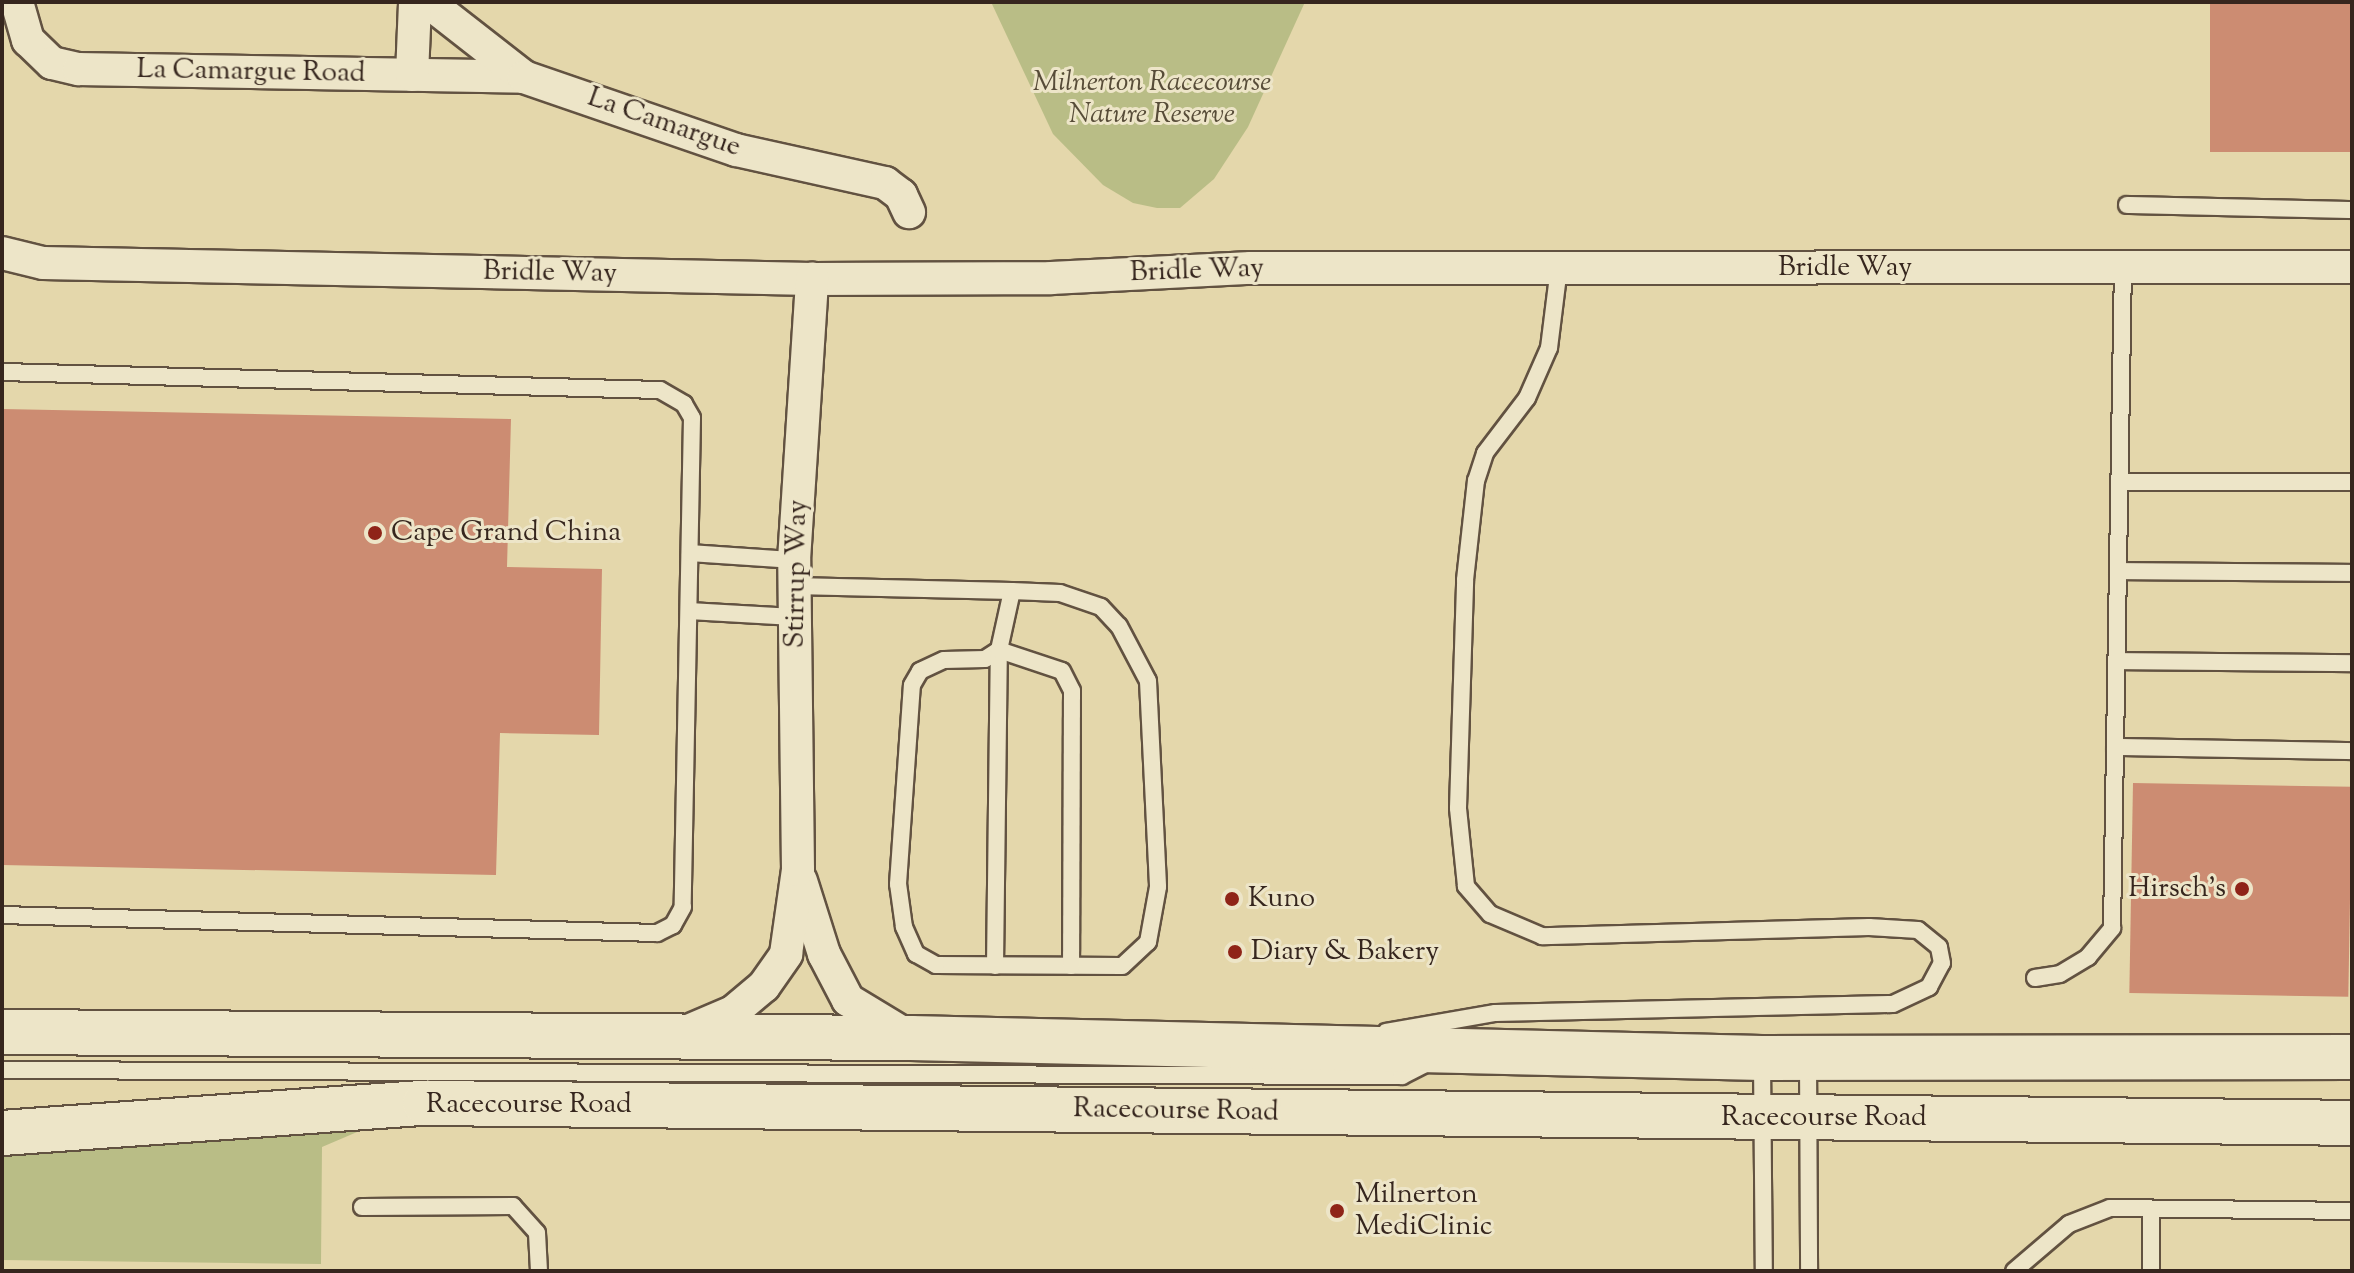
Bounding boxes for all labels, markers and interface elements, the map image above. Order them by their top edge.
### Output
street label: La Camargue Road [136,53,366,91]
park label: Milnerton Racecourse Nature Reserve [1033,66,1271,132]
street label: La Camargue [583,81,745,165]
street label: Bridle Way [1778,251,1912,285]
street label: Bridle Way [1129,252,1265,290]
street label: Bridle Way [483,255,617,291]
street label: Stirrup Way [779,499,815,649]
place label: Cape Grand China [391,516,621,550]
marker: Cape Grand China [366,524,384,542]
place label: Hirsch's [2128,872,2226,906]
marker: Hirsch's [2233,880,2251,898]
place label: Kuno [1248,882,1315,916]
marker: Kuno [1223,890,1241,908]
place label: Diary & Bakery [1251,935,1439,969]
marker: Diary & Bakery [1226,943,1244,961]
street label: Racecourse Road [426,1088,632,1122]
street label: Racecourse Road [1073,1092,1279,1130]
street label: Racecourse Road [1721,1101,1927,1135]
place label: Milnerton MediClinic [1355,1178,1492,1244]
marker: Milnerton MediClinic [1326,1200,1348,1222]

